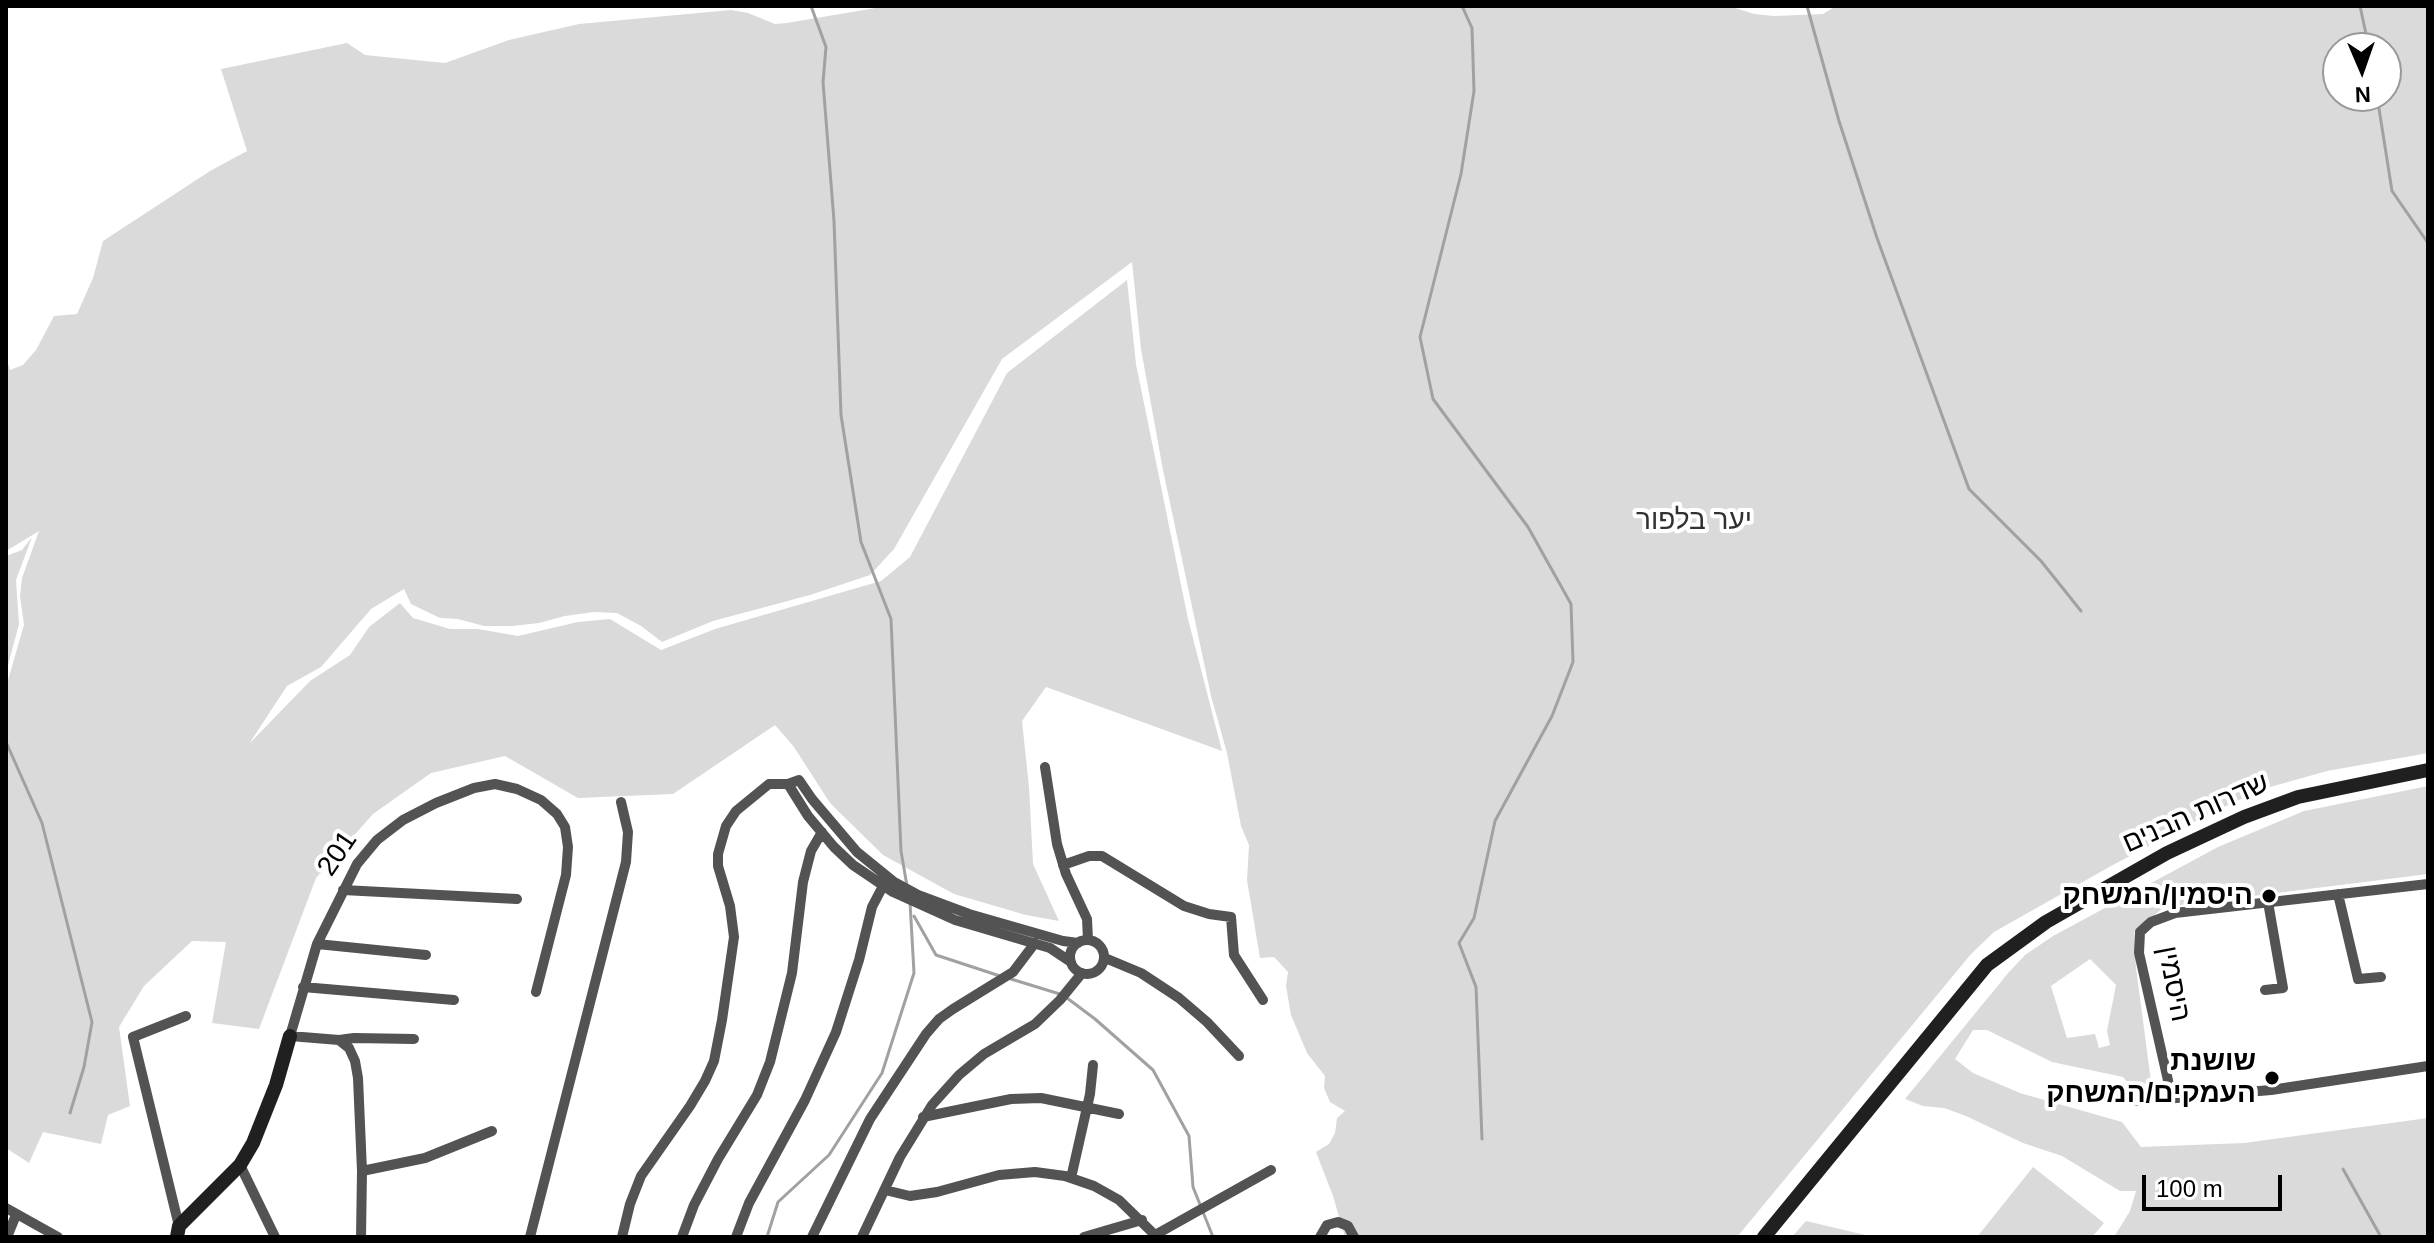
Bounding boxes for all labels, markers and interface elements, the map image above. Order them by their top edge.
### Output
north arrow [2322,32,2402,112]
text: N [2354,82,2371,107]
park label: יער בלפור [1636,504,1752,538]
street label: שדרות הבנים [2118,767,2274,861]
street label: 201 [311,825,365,883]
place label: היסמין/המשחק [2062,879,2253,913]
marker: היסמין/המשחק [2260,887,2278,905]
street label: היסמין [2149,943,2197,1025]
place label: שושנת העמקים/המשחק [2046,1045,2256,1111]
marker: שושנת העמקים/המשחק [2263,1069,2281,1087]
scale bar [2146,1159,2286,1209]
text: 100 m [2156,1175,2223,1202]

